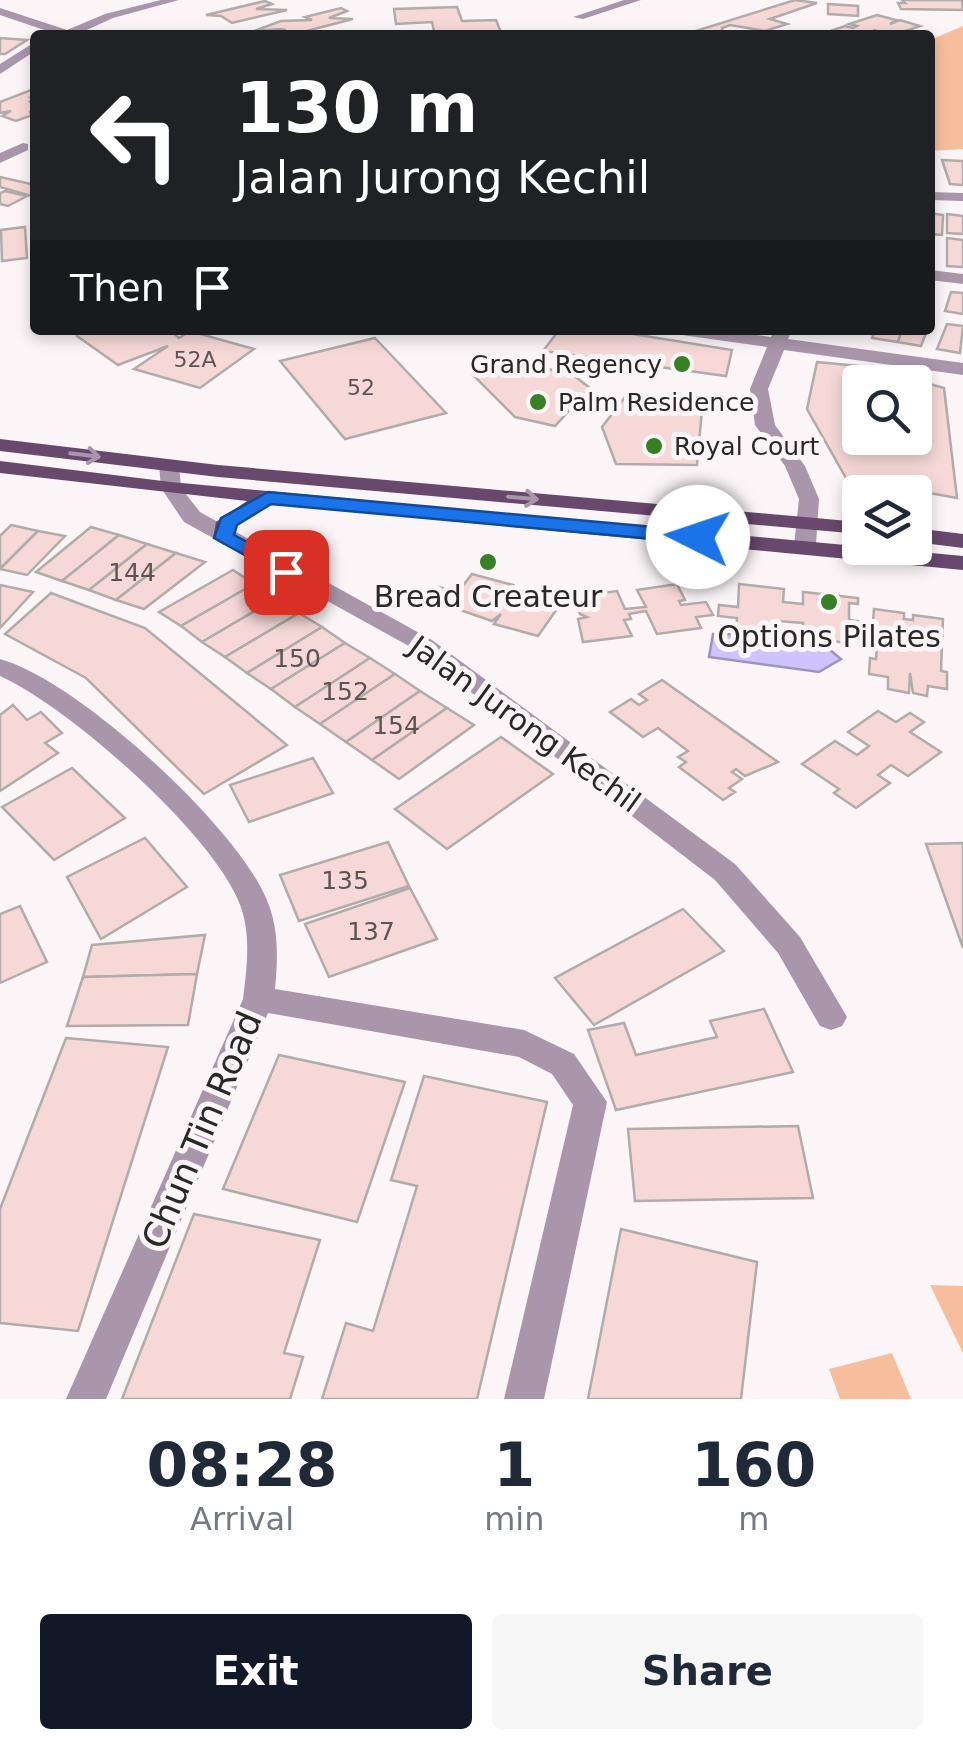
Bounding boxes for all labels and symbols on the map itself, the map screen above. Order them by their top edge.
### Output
house number: 52A [173,347,217,372]
place label: Grand Regency [470,350,662,379]
marker: Grand Regency [671,353,693,375]
house number: 52 [347,375,375,400]
place label: Palm Residence [558,388,754,417]
marker: Palm Residence [527,391,549,413]
place label: Royal Court [674,432,819,461]
marker: Royal Court [643,435,665,457]
one-way arrow [68,446,100,465]
position arrow [646,485,750,589]
one-way arrow [506,488,538,507]
pin [244,530,329,615]
marker: Bread Createur [477,551,499,573]
house number: 144 [108,558,156,587]
place label: Bread Createur [374,579,603,614]
marker: Options Pilates [818,591,840,613]
place label: Options Pilates [717,619,941,654]
street label: Jalan Jurong Kechil [401,627,647,820]
house number: 150 [273,644,321,673]
house number: 152 [321,677,369,706]
house number: 154 [372,711,420,740]
house number: 135 [321,866,369,895]
house number: 137 [347,917,395,946]
street label: Chun Tin Road [134,1006,270,1254]

